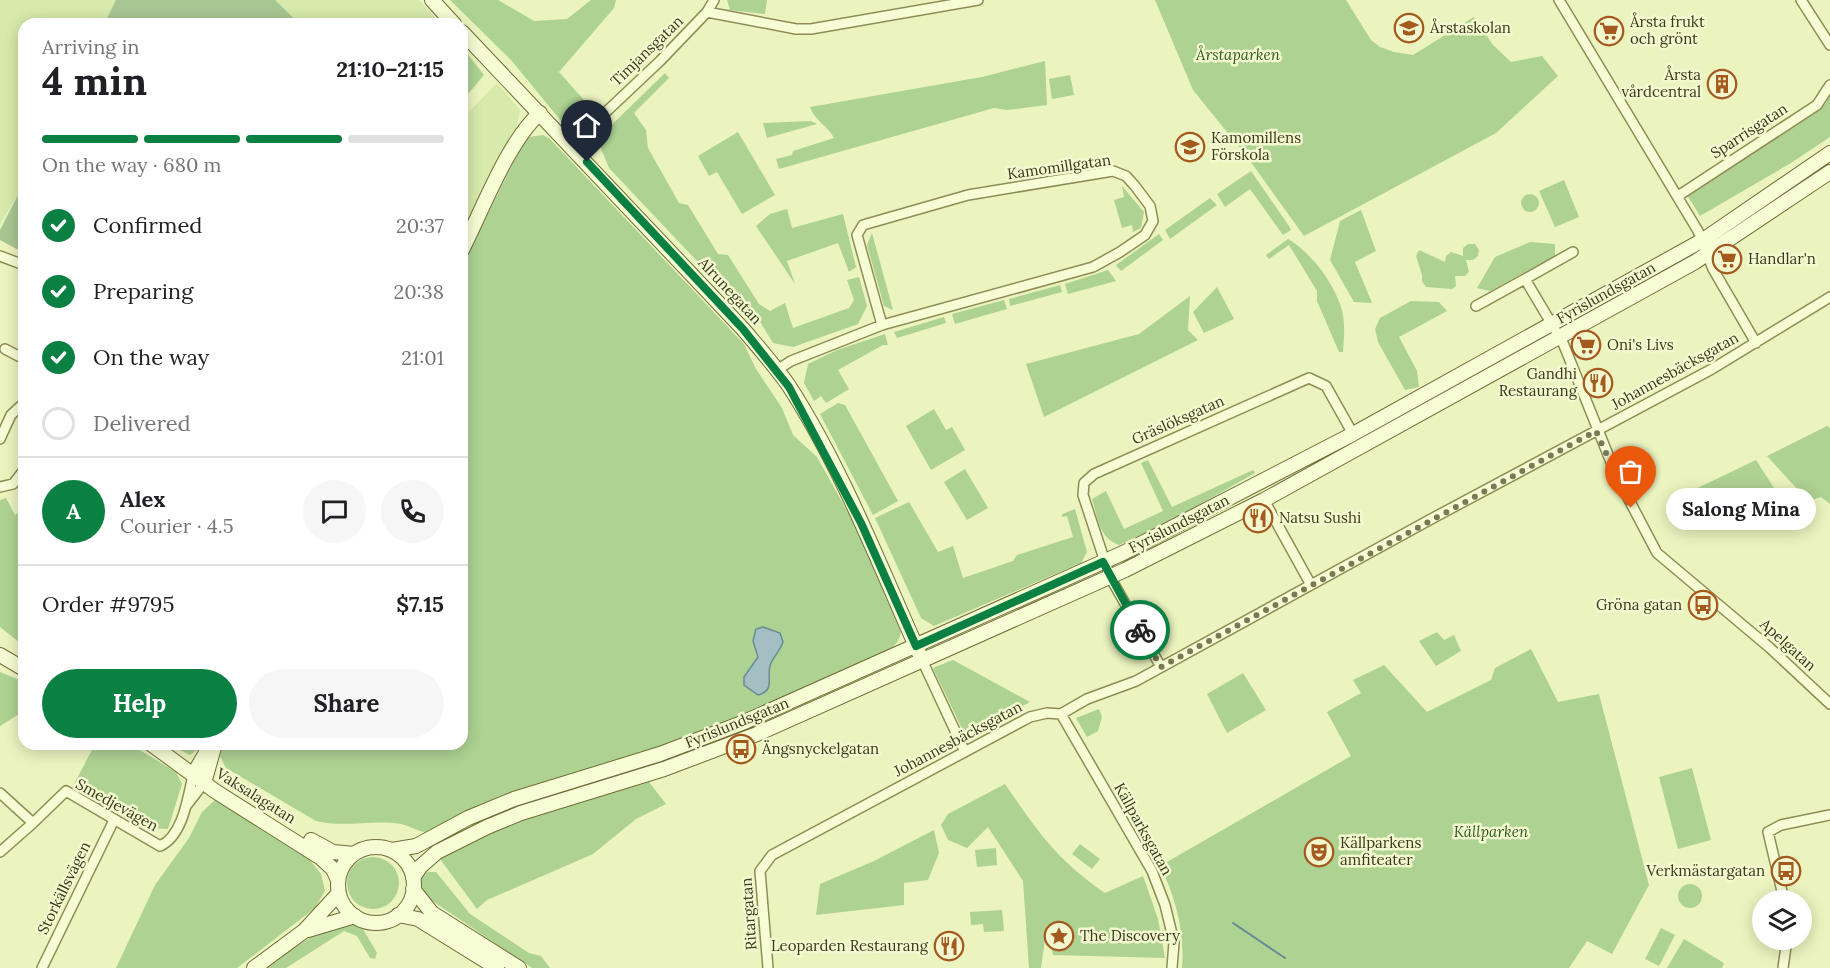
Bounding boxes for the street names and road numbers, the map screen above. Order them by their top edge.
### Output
street label: Timjansgatan [606,11,687,90]
street label: Sparrisgatan [1707,99,1791,162]
street label: Kamomillgatan [1006,150,1112,183]
street label: Alrunegatan [694,252,766,328]
street label: Fyrislundsgatan [1553,257,1659,328]
street label: Johannesbäcksgatan [1607,328,1742,414]
street label: Gräslöksgatan [1129,391,1227,448]
street label: Fyrislundsgatan [1125,490,1232,557]
street label: Apelgatan [1756,614,1820,675]
street label: Fyrislundsgatan [682,693,792,752]
street label: Johannesbäcksgatan [890,697,1025,781]
street label: Vaksalagatan [212,763,300,828]
street label: Smedjevägen [73,774,162,835]
street label: Källparksgatan [1110,779,1177,878]
street label: Storkällsvägen [33,838,94,937]
street label: Ritargatan [736,877,761,951]

